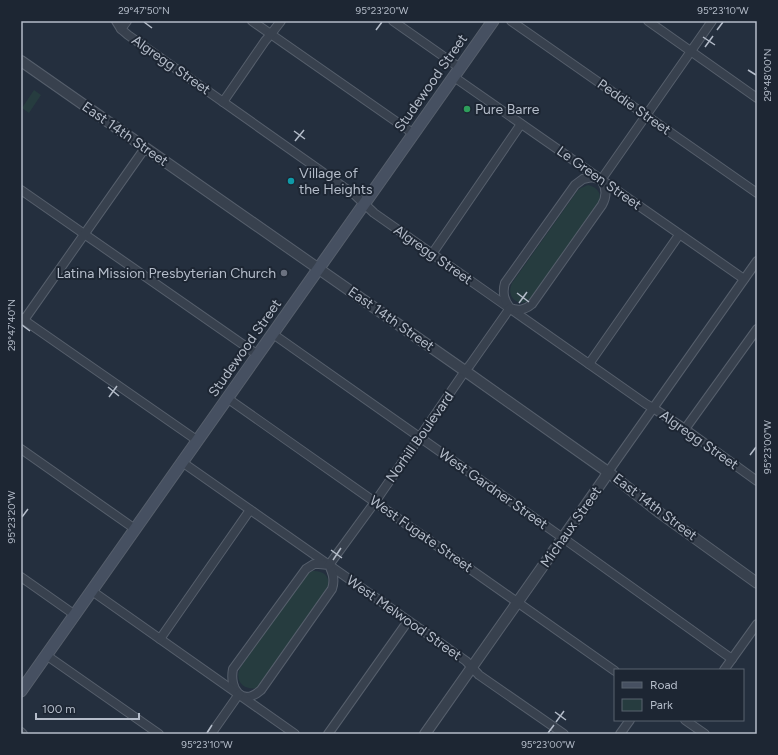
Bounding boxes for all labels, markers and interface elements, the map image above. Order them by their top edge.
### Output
text: 29°47'50"N [118,4,170,17]
text: 95°23'20"W [356,4,409,17]
text: 95°23'10"W [697,4,749,17]
street label: Studewood Street [391,31,471,135]
street label: Algregg Street [128,32,214,98]
text: 29°48'00"N [761,48,774,102]
street label: Peddie Street [594,75,674,139]
street label: East 14th Street [79,98,171,170]
place label: Pure Barre [475,101,540,118]
marker: Pure Barre [462,104,472,114]
street label: Le Green Street [553,142,645,214]
place label: Village of the Heights [299,165,372,198]
marker: Village of the Heights [286,176,296,186]
street label: Algregg Street [390,222,476,288]
place label: Latina Mission Presbyterian Church [56,265,276,282]
marker: Latina Mission Presbyterian Church [279,268,289,278]
street label: East 14th Street [345,283,437,355]
street label: Studewood Street [205,296,285,400]
text: 29°47'40"N [5,299,18,351]
street label: Norhill Boulevard [382,388,458,486]
street label: Algregg Street [656,407,742,473]
text: 95°23'00"W [761,420,774,474]
street label: West Gardner Street [435,445,551,533]
street label: East 14th Street [610,470,700,544]
street label: Michaux Street [537,483,605,571]
text: 95°23'20"W [5,490,18,543]
street label: West Fugate Street [366,492,476,576]
street label: West Melwood Street [343,572,465,664]
legend [614,669,744,721]
text: Road [650,678,678,692]
scale bar [36,695,139,721]
text: Park [650,698,673,712]
text: 100 m [42,702,76,716]
text: 95°23'10"W [181,738,233,751]
text: 95°23'00"W [521,738,575,751]

